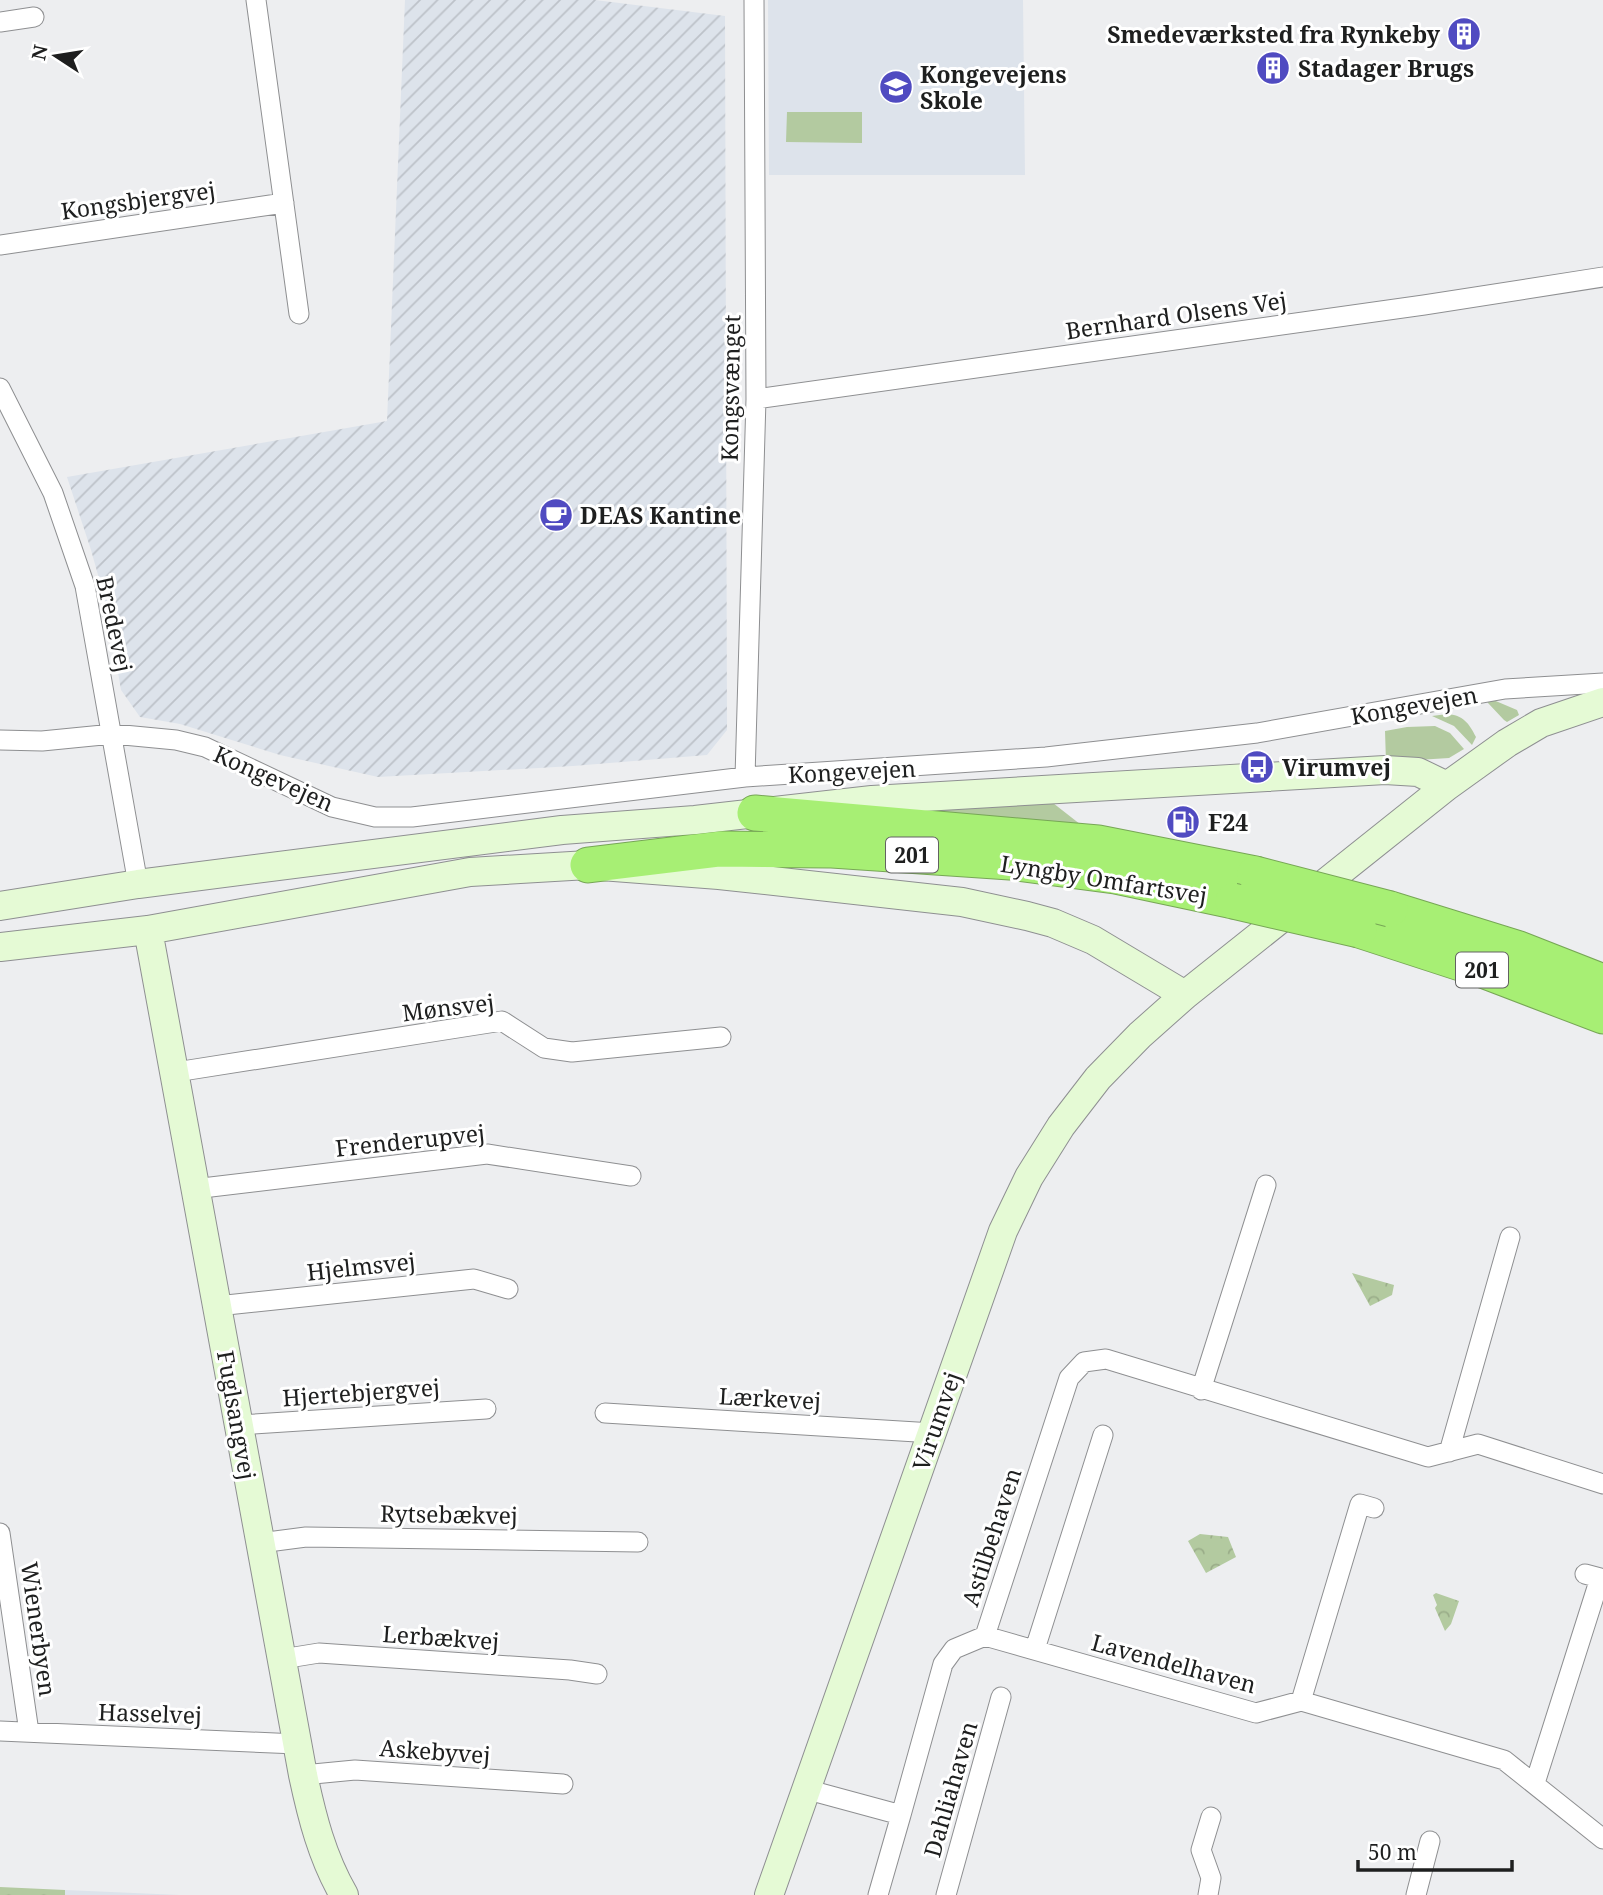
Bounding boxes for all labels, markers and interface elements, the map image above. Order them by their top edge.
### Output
building icon: Smedeværksted fra Rynkeby [1445,15,1483,53]
place label: Smedeværksted fra Rynkeby [1107,18,1441,50]
north arrow [21,21,91,91]
text: N [25,42,54,62]
building icon: Stadager Brugs [1254,49,1292,87]
place label: Stadager Brugs [1298,52,1474,84]
place label: Kongevejens Skole [920,58,1067,116]
school or university icon: Kongevejens Skole [877,68,915,106]
street label: Kongsbjergvej [59,173,217,227]
street label: Bernhard Olsens Vej [1063,284,1289,346]
street label: Kongsvænget [713,314,747,462]
cafe icon: DEAS Kantine [537,496,575,534]
place label: DEAS Kantine [580,499,741,531]
street label: Bredevej [89,573,141,675]
street label: Kongevejen [1348,678,1480,732]
street label: Kongevejen [209,737,339,819]
bus stop icon: Virumvej [1238,748,1276,786]
place label: Virumvej [1282,751,1391,783]
street label: Kongevejen [787,752,917,790]
fuel station icon: F24 [1164,803,1202,841]
place label: F24 [1208,806,1248,838]
road number: 201 [886,838,938,872]
street label: Lyngby Omfartsvej [999,847,1209,911]
road number: 201 [1456,953,1508,988]
street label: Mønsvej [400,985,496,1029]
street label: Frenderupvej [334,1116,486,1164]
street label: Hjelmsvej [305,1244,417,1288]
street label: Fuglsangvej [210,1348,264,1482]
street label: Virumvej [904,1367,968,1475]
street label: Hjertebjergvej [281,1371,441,1413]
street label: Lærkevej [718,1379,822,1417]
street label: Astilbehaven [954,1464,1028,1610]
street label: Rytsebækvej [380,1497,518,1531]
street label: Wienerbyen [14,1560,64,1698]
street label: Lerbækvej [382,1617,500,1657]
street label: Lavendelhaven [1088,1626,1260,1700]
street label: Hasselvej [98,1695,202,1731]
street label: Dahliahaven [915,1717,985,1861]
street label: Askebyvej [378,1731,492,1771]
scale bar [1358,1828,1512,1872]
text: 50 m [1368,1838,1417,1866]

